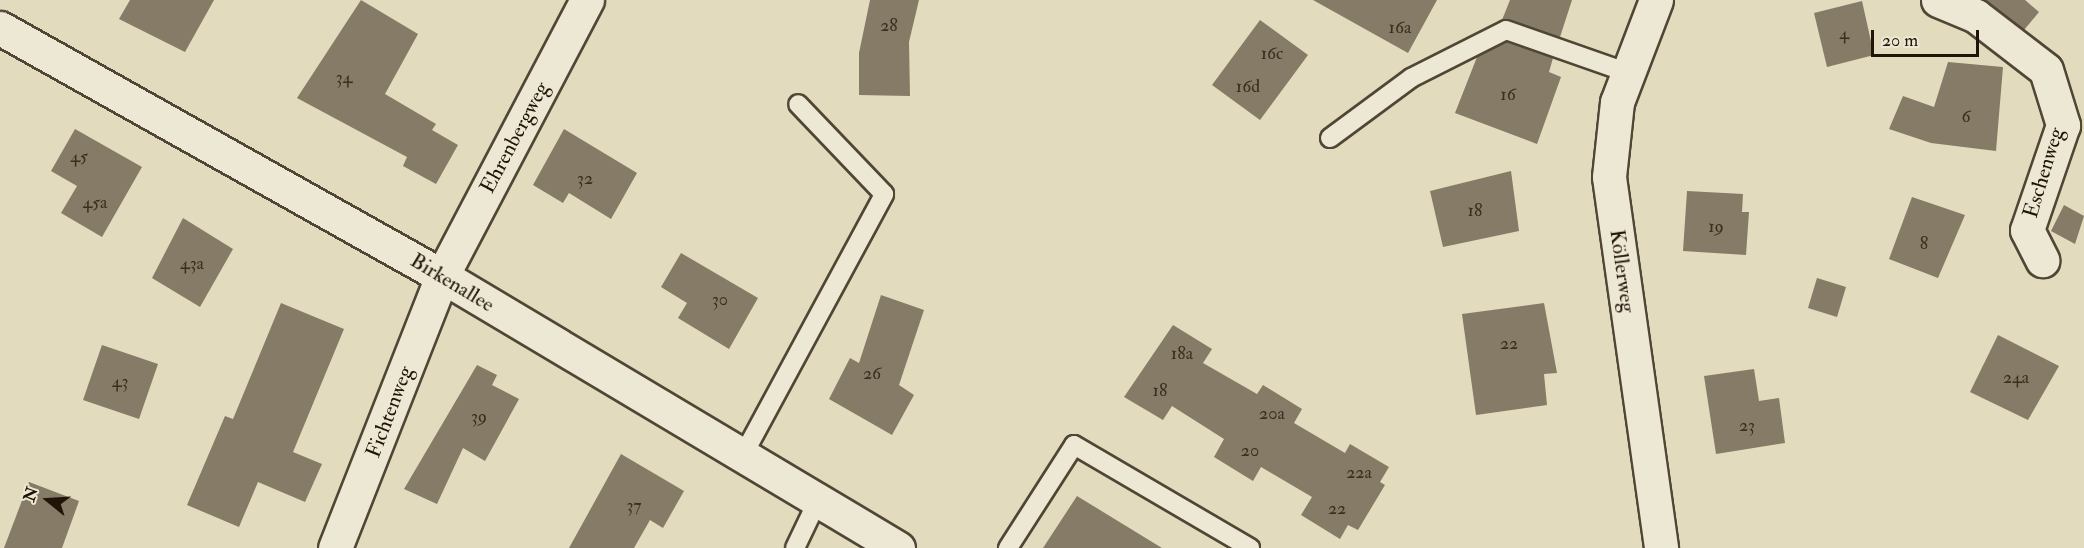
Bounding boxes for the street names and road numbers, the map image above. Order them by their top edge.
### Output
street label: Ehrenbergweg [475,78,555,198]
street label: Eschenweg [2018,125,2070,221]
street label: Köllerweg [1604,228,1640,314]
street label: Birkenallee [406,248,498,318]
street label: Fichtenweg [361,363,419,461]

